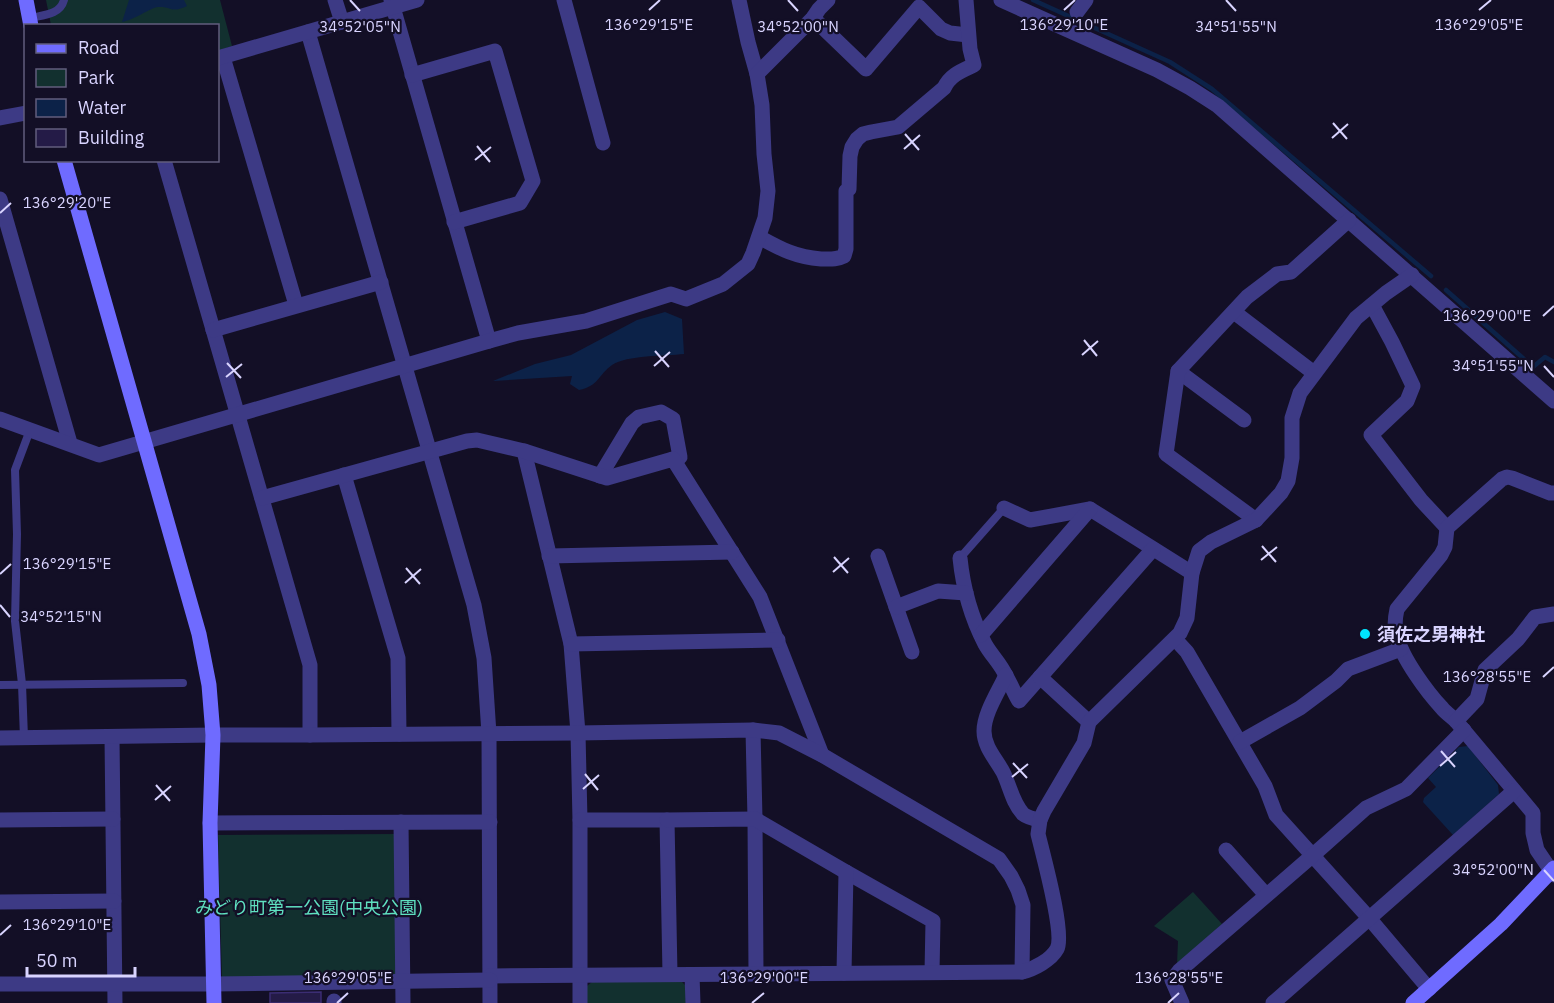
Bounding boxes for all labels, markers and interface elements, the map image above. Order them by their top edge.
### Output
text: 136°29'15"E [605,15,693,34]
text: 136°29'10"E [1020,15,1108,34]
text: 136°29'05"E [1435,15,1523,34]
text: 34°52'05"N [319,17,401,36]
text: 34°52'00"N [757,17,839,36]
text: 34°51'55"N [1195,17,1277,36]
legend [24,24,219,162]
text: Road [78,36,119,59]
text: Park [78,66,115,89]
text: Water [78,96,127,119]
text: Building [78,126,145,149]
text: 136°29'20"E [23,193,111,212]
text: 136°29'00"E [1443,306,1531,325]
text: 34°51'55"N [1452,356,1534,375]
text: 136°29'15"E [23,554,111,573]
text: 34°52'15"N [20,607,102,626]
place label: 須佐之男神社 [1377,623,1485,646]
marker: 須佐之男神社 [1358,627,1372,641]
text: 136°28'55"E [1443,667,1531,686]
text: 34°52'00"N [1452,860,1534,879]
park label: みどり町第一公園(中央公園) [195,896,423,919]
text: 136°29'10"E [23,915,111,934]
scale bar [27,940,135,978]
text: 50 m [36,949,78,972]
text: 136°29'05"E [304,968,392,987]
text: 136°29'00"E [720,968,808,987]
text: 136°28'55"E [1135,968,1223,987]

